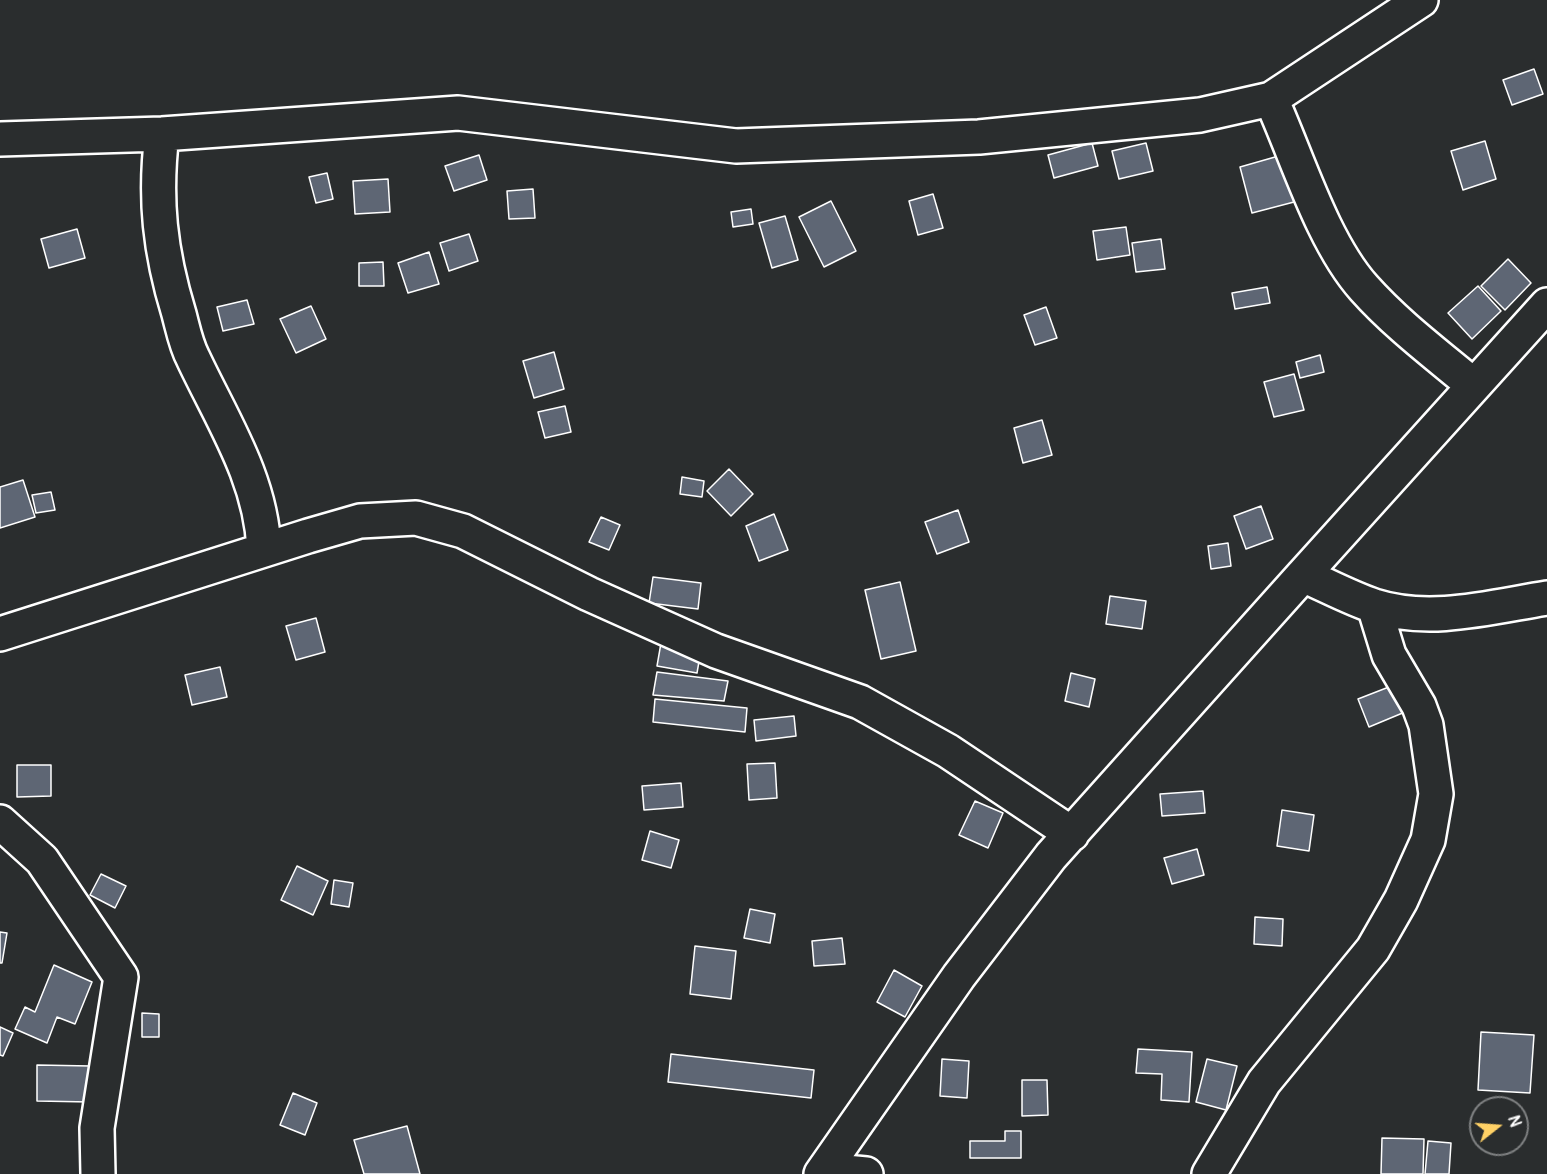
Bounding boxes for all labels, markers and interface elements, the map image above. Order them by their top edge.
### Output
north arrow [1469,1096,1529,1156]
text: N [1503,1113,1525,1129]

